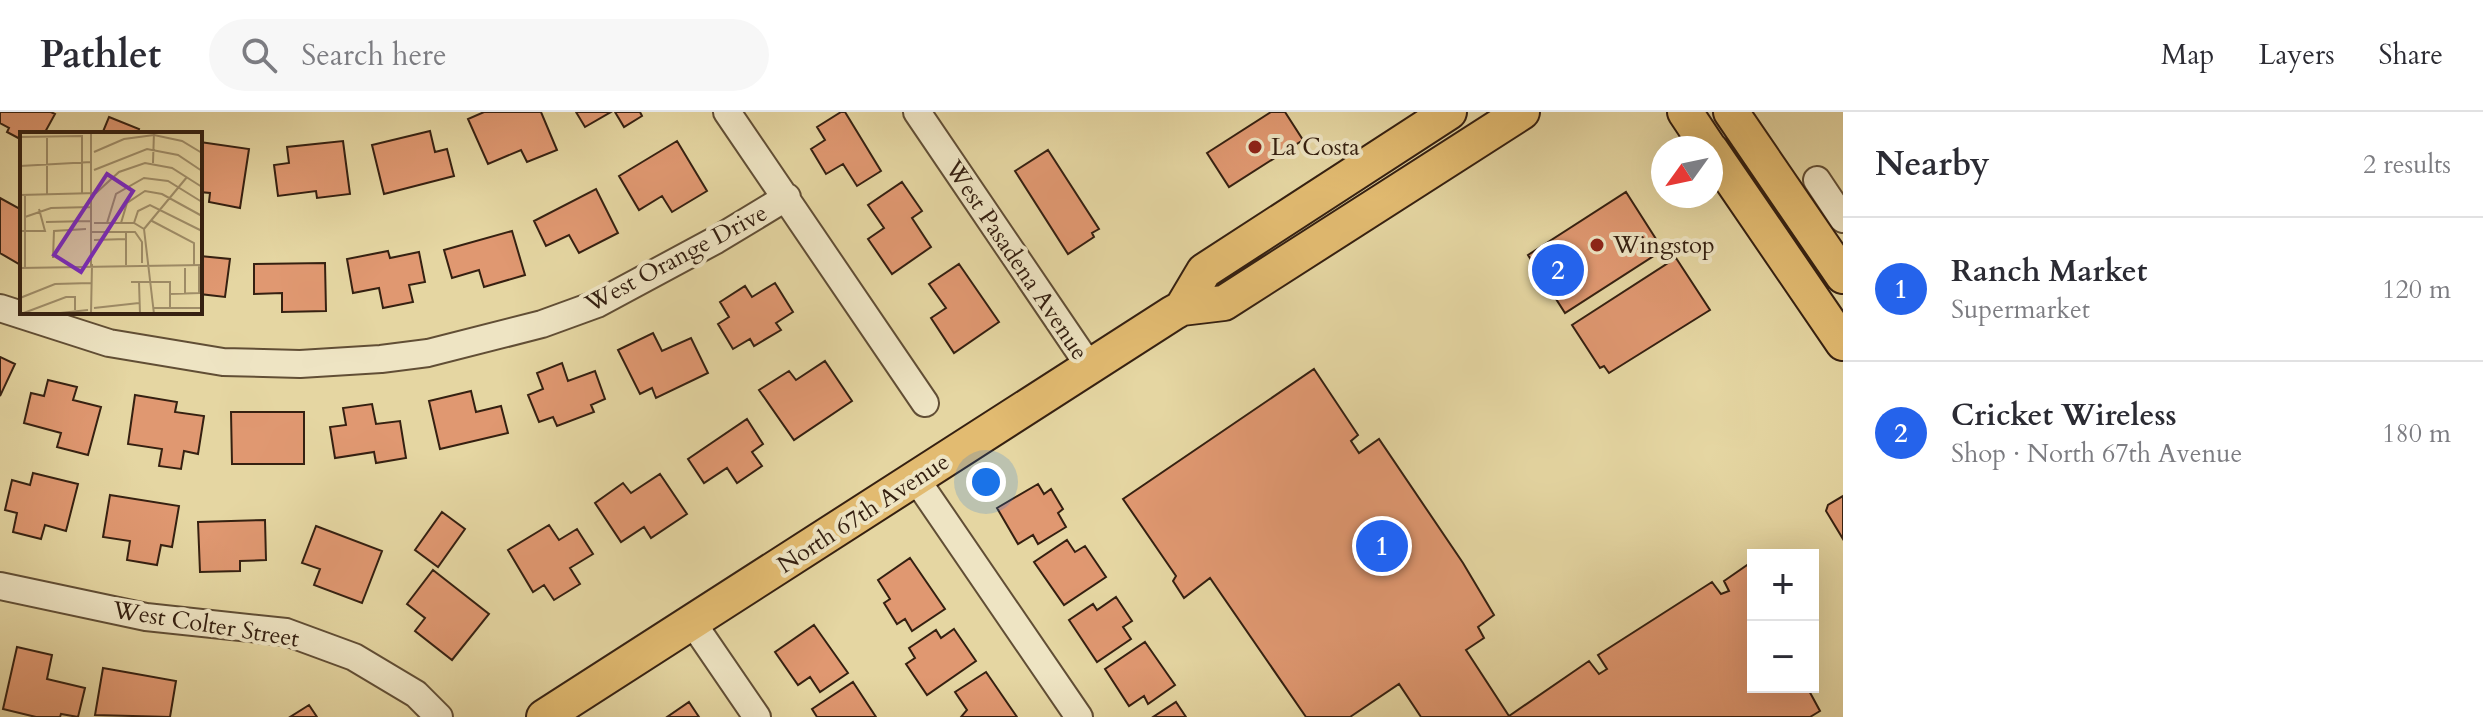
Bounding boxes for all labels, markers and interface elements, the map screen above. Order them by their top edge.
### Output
search box [209,19,769,91]
text: Pathlet [40,29,161,81]
icon: search [237,33,281,77]
text: Search here [301,35,447,76]
text: Map [2161,36,2214,74]
text: Layers [2258,36,2335,74]
text: Share [2379,36,2443,74]
place label: La Costa [1271,131,1360,164]
inset map [20,132,202,314]
north arrow [1651,136,1723,208]
marker: La Costa [1246,138,1264,156]
text: Nearby [1875,141,1990,187]
text: 2 results [2363,147,2451,182]
street label: West Pasadena Avenue [937,153,1096,367]
street label: West Orange Drive [579,197,773,321]
place label: Wingstop [1612,229,1715,262]
marker: Wingstop [1588,236,1606,254]
pin: 2 [1532,240,1584,300]
text: Ranch Market [1951,251,2147,292]
text: 1 [1894,272,1908,307]
text: 120 m [2382,272,2451,307]
text: Supermarket [1951,292,2090,327]
text: Cricket Wireless [1951,395,2177,436]
text: 2 [1894,416,1908,451]
text: 180 m [2382,416,2451,451]
text: Shop · North 67th Avenue [1951,436,2242,471]
street label: North 67th Avenue [771,445,956,581]
your location [966,462,1006,502]
pin: 1 [1356,516,1408,576]
map controls [1747,549,1819,693]
button: + [1747,549,1819,621]
street label: West Colter Street [109,593,302,656]
button: − [1747,621,1819,693]

